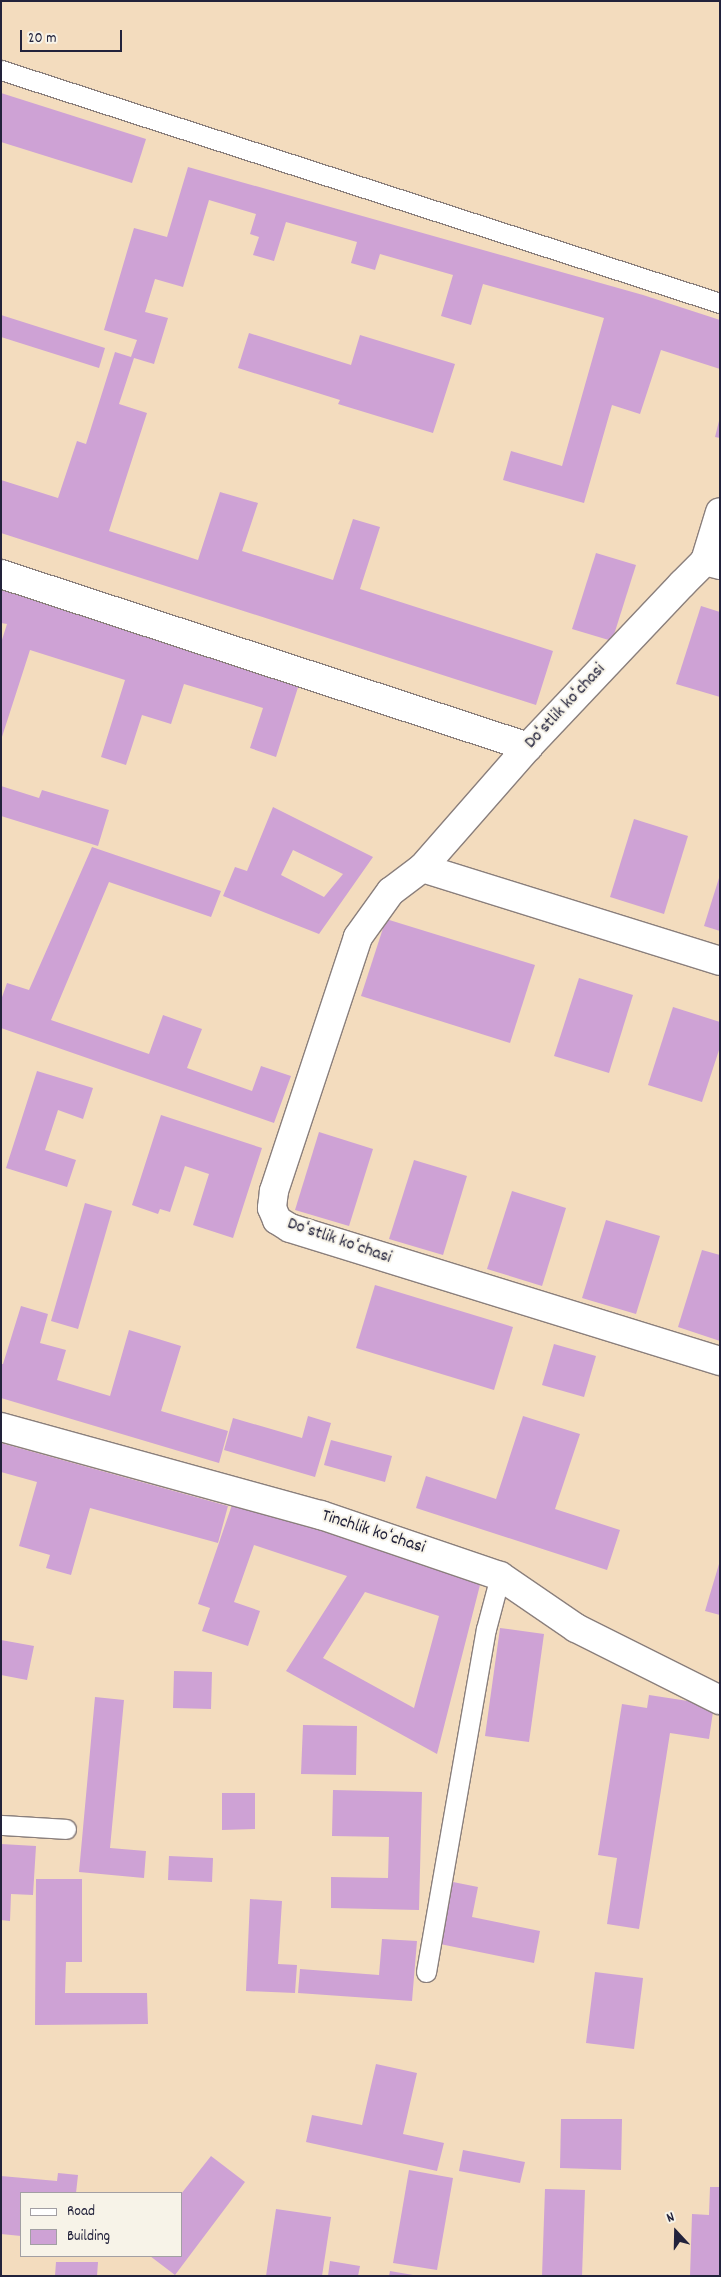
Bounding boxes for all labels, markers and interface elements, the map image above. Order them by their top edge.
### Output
scale bar [22,20,125,52]
text: 20 m [28,28,56,50]
street label: Doʻstlik koʻchasi [521,660,611,754]
street label: Doʻstlik koʻchasi [284,1214,394,1270]
street label: Tinchlik koʻchasi [319,1506,427,1560]
legend [20,2192,182,2257]
text: Road [67,2201,95,2223]
north arrow [651,2207,701,2257]
text: N [664,2207,677,2229]
text: Building [67,2226,110,2248]

